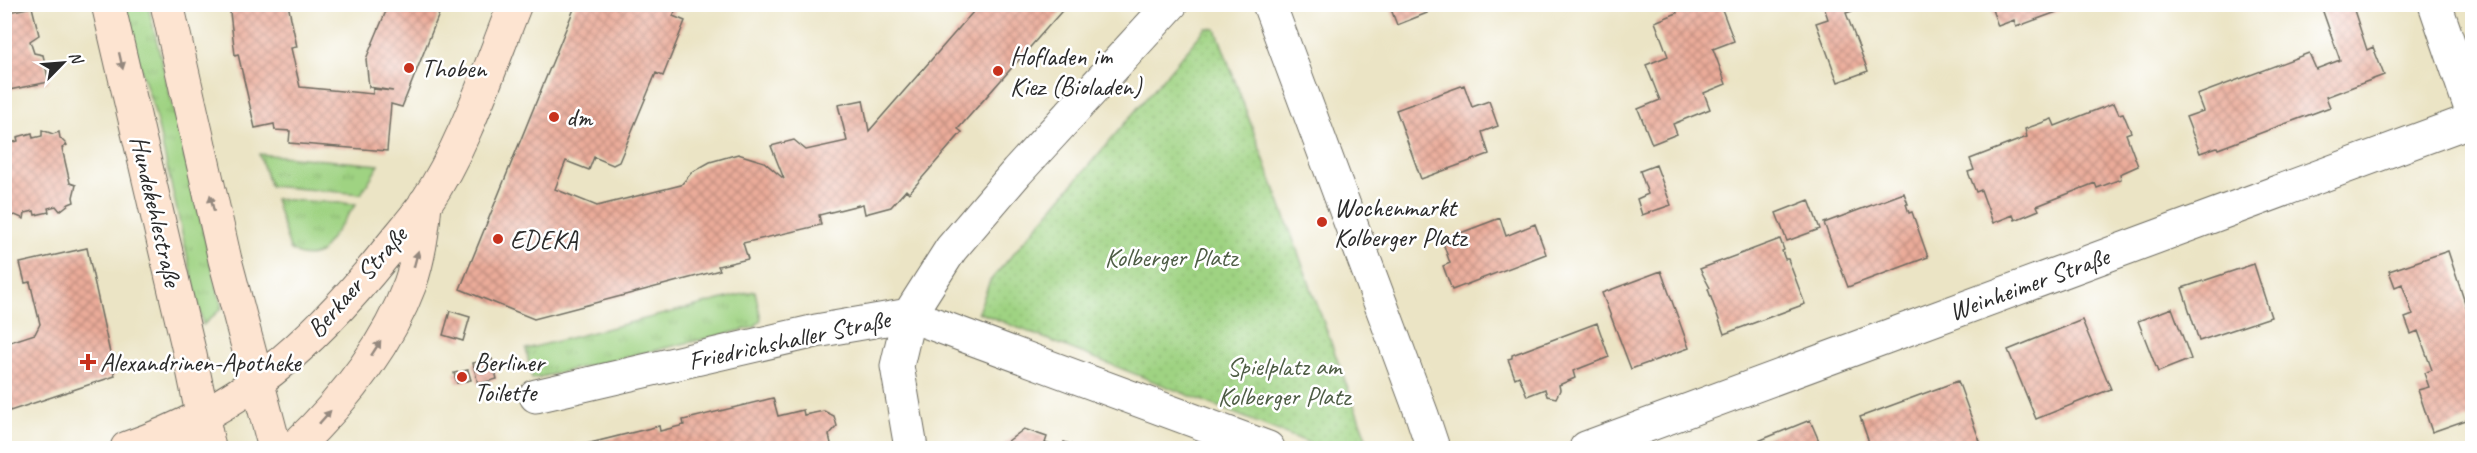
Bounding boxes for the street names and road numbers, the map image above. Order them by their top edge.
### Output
street label: Hundekehlestraße [123,132,190,292]
street label: Berkaer Straße [300,218,416,344]
street label: Weinheimer Straße [1944,239,2116,328]
street label: Friedrichshaller Straße [685,302,895,377]

